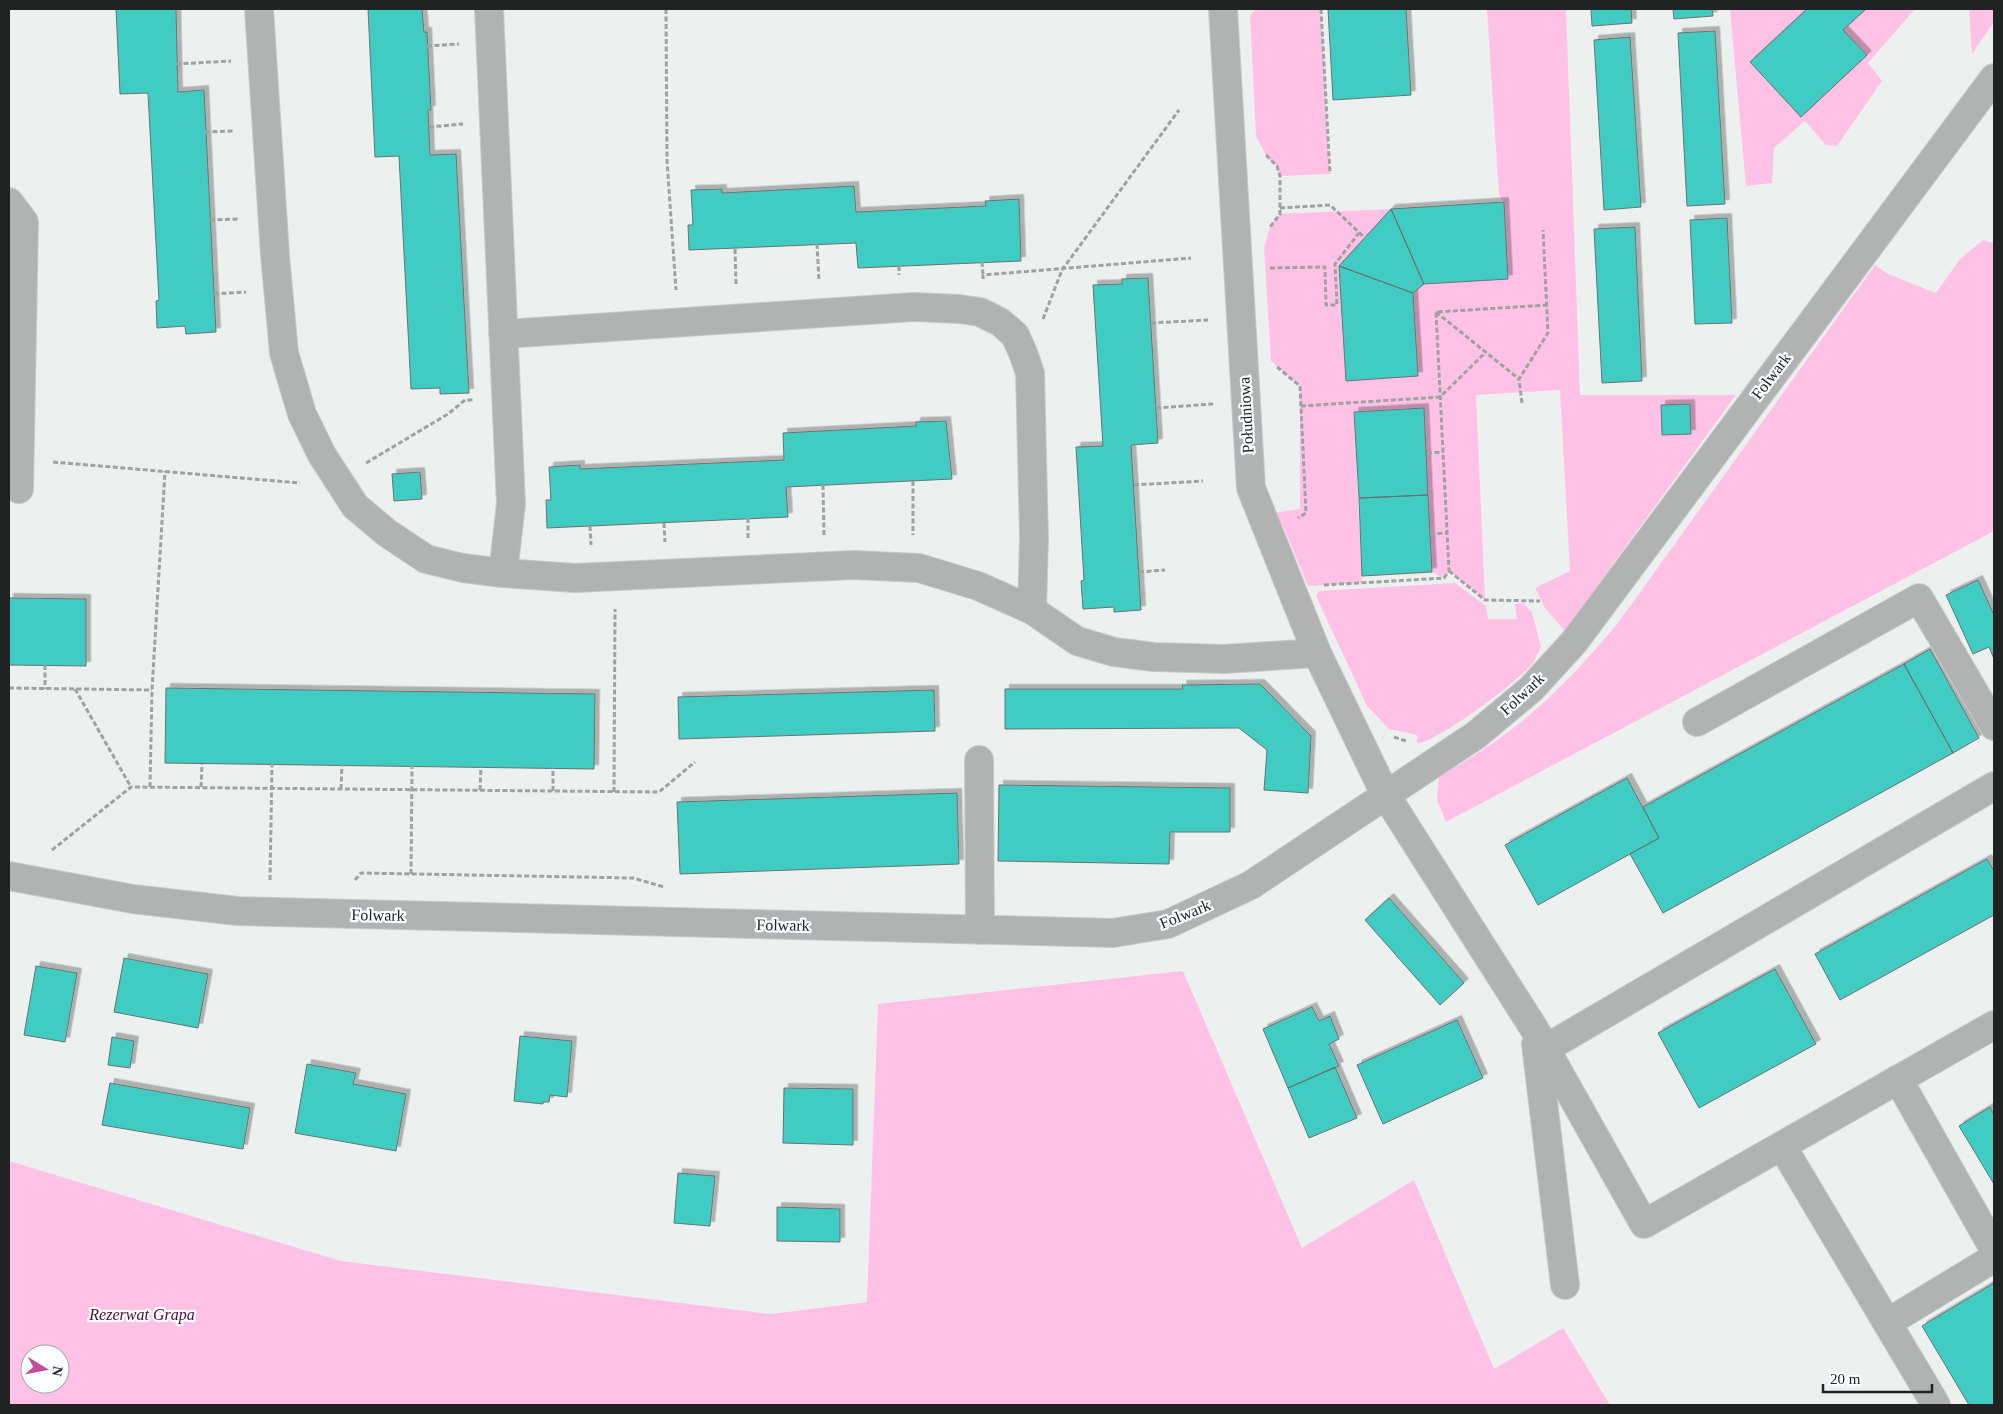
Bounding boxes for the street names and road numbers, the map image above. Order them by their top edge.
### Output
street label: Folwark [1748,350,1794,402]
street label: Południowa [1236,376,1256,454]
street label: Folwark [1497,670,1547,718]
street label: Folwark [1157,896,1213,932]
street label: Folwark [351,906,405,924]
street label: Folwark [756,916,810,934]

